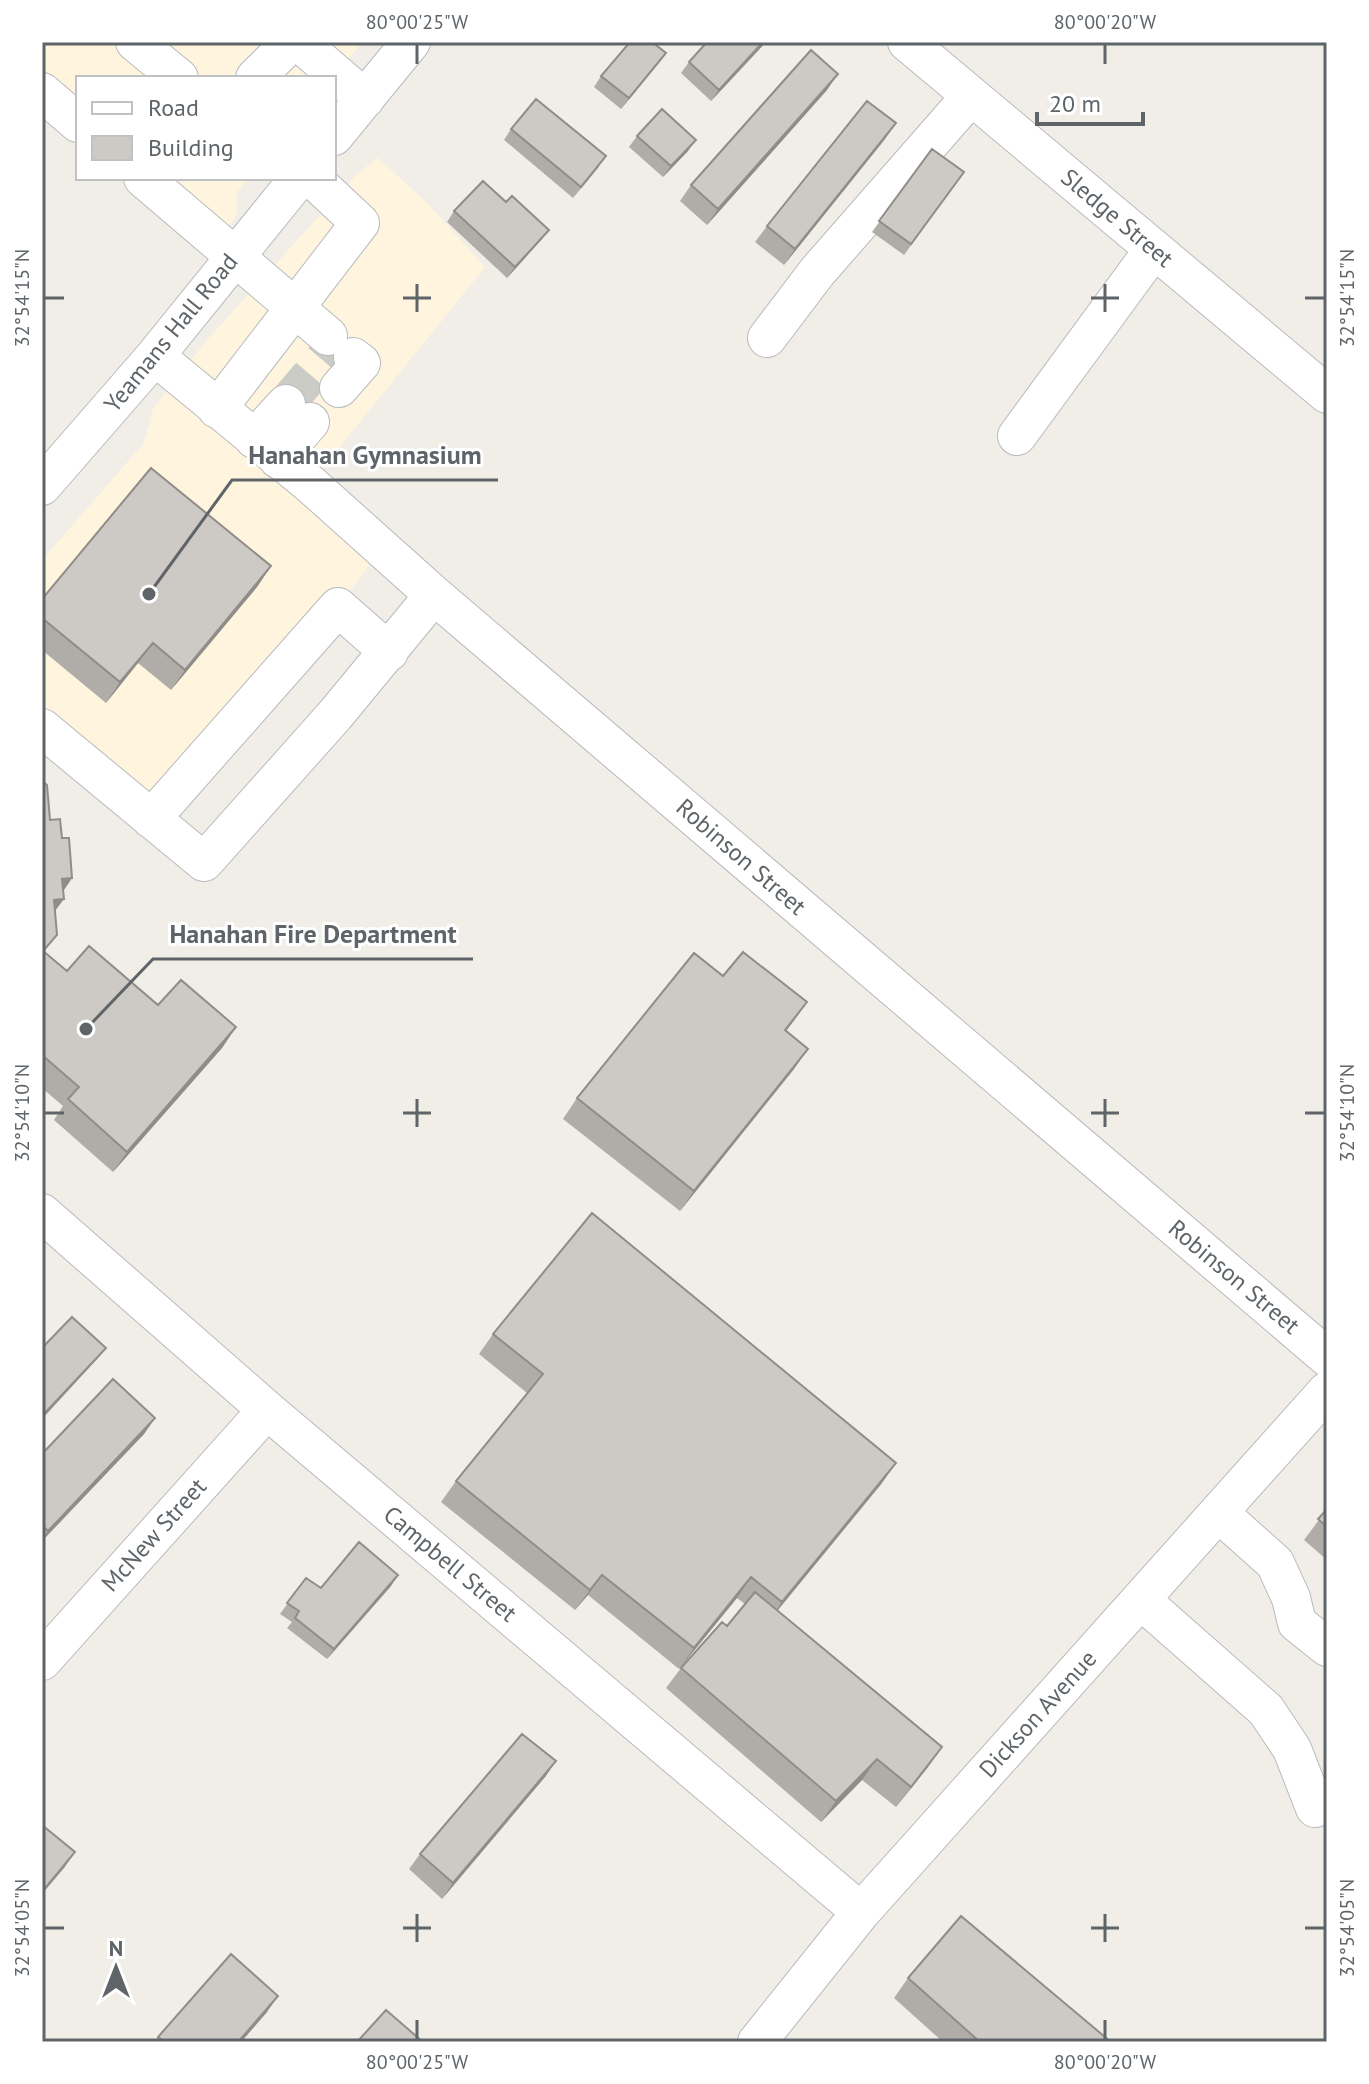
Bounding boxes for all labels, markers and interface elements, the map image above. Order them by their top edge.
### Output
text: 80°00'25"W [366,9,469,35]
text: 80°00'20"W [1054,9,1157,35]
legend [76,76,336,180]
scale bar [1037,76,1143,126]
text: 20 m [1049,88,1101,119]
text: Road [148,92,199,123]
text: Building [148,132,234,163]
street label: Sledge Street [1055,162,1180,274]
street label: Yeamans Hall Road [97,247,244,419]
text: 32°54'15"N [9,249,35,347]
text: 32°54'15"N [1334,249,1360,347]
callout: Hanahan Gymnasium [232,430,498,480]
text: Hanahan Gymnasium [248,438,482,471]
street label: Robinson Street [670,792,813,922]
callout: Hanahan Fire Department [153,909,473,959]
text: Hanahan Fire Department [169,917,457,950]
text: 32°54'10"N [9,1064,35,1162]
text: 32°54'10"N [1334,1064,1360,1162]
street label: Robinson Street [1162,1213,1306,1341]
street label: McNew Street [94,1471,213,1598]
street label: Campbell Street [377,1499,523,1628]
street label: Dickson Avenue [972,1643,1103,1784]
text: 32°54'05"N [9,1879,35,1977]
text: 32°54'05"N [1334,1879,1360,1977]
north arrow [76,1928,156,2008]
text: N [109,1934,123,1962]
text: 80°00'25"W [366,2049,469,2075]
text: 80°00'20"W [1054,2049,1157,2075]

